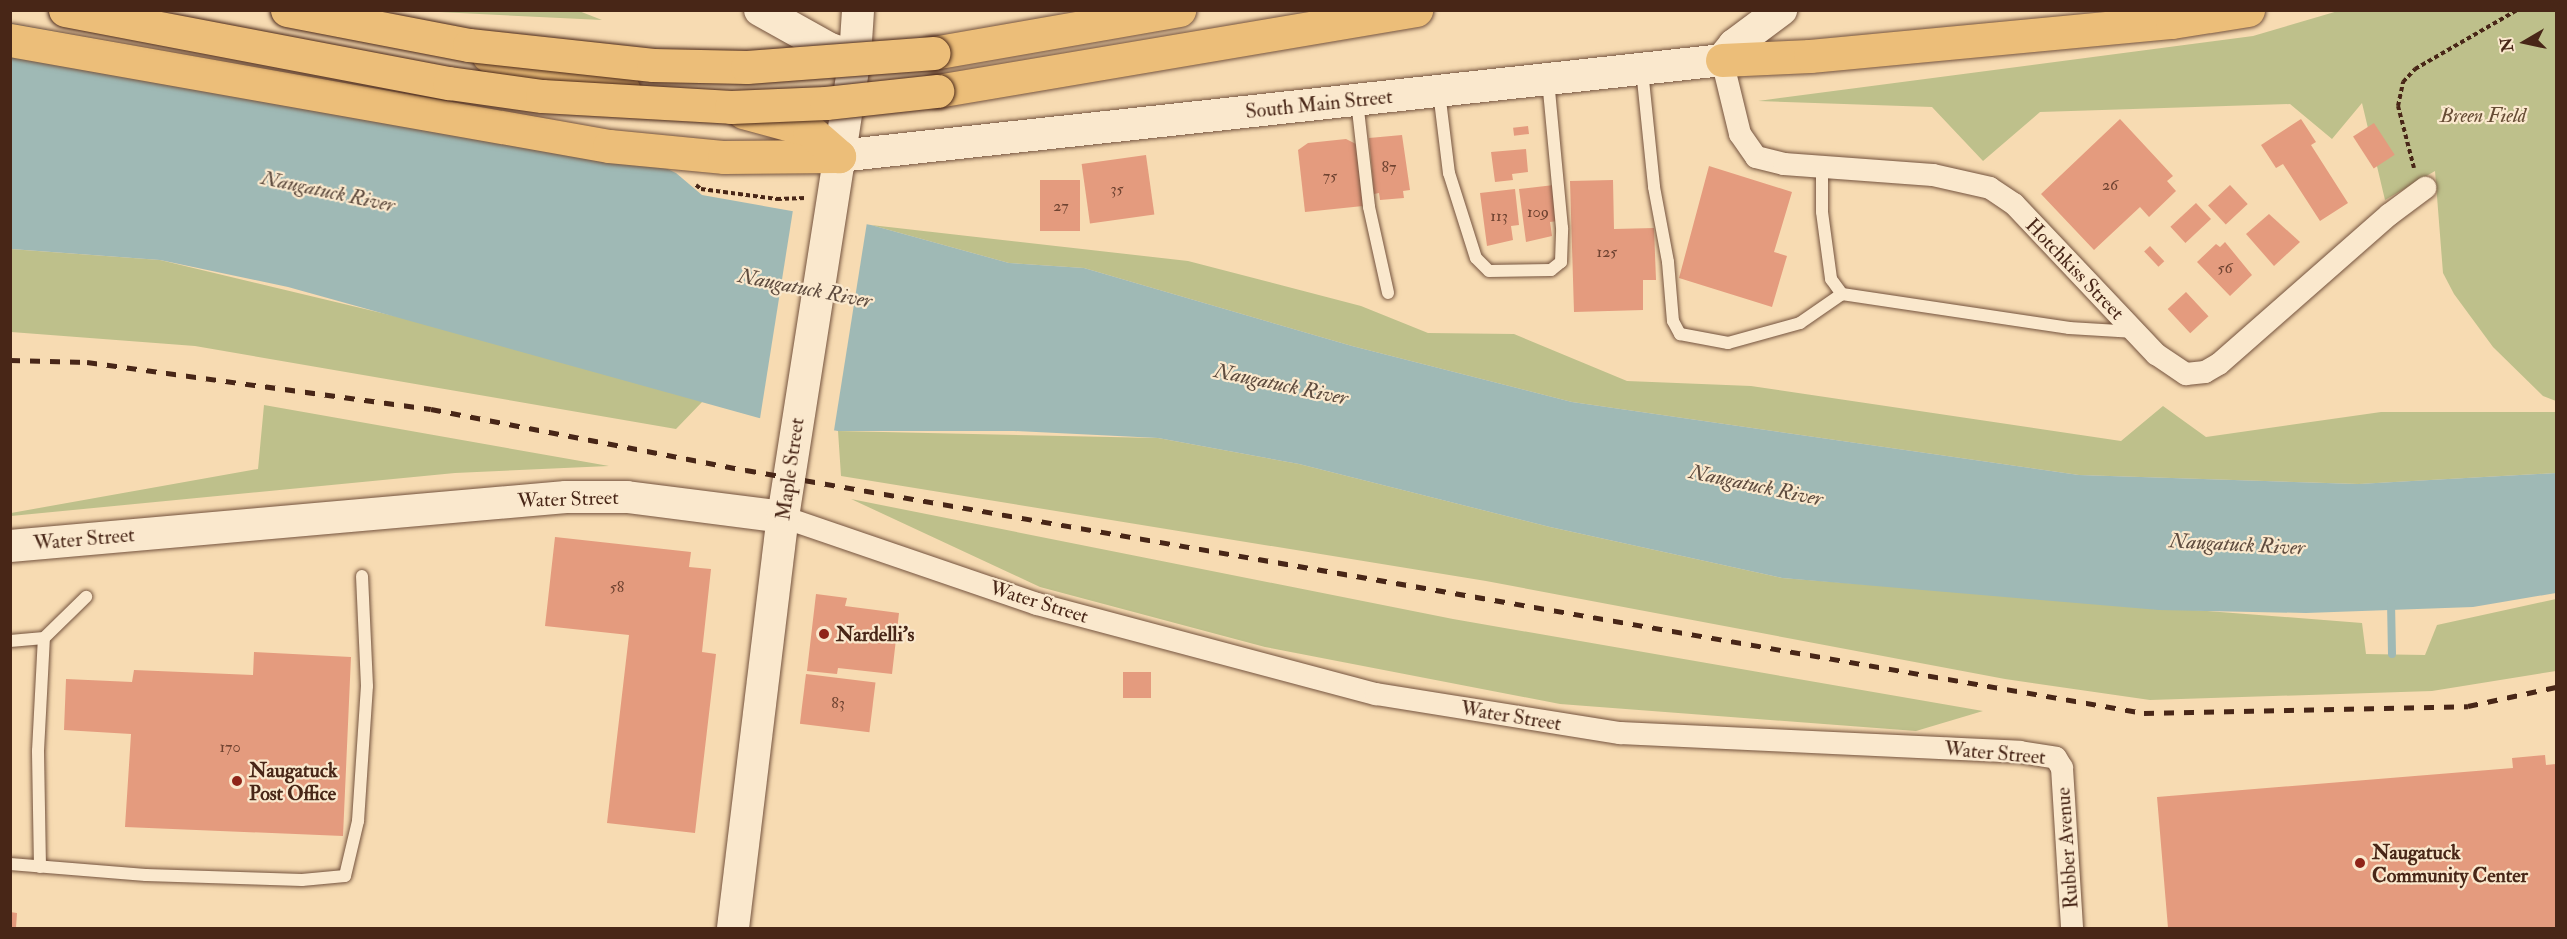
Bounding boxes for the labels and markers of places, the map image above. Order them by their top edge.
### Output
place label: Nardelli's [836,622,914,646]
marker: Nardelli's [817,627,831,641]
place label: Naugatuck Post Office [249,758,338,805]
marker: Naugatuck Post Office [230,774,244,788]
place label: Naugatuck Community Center [2372,840,2528,887]
marker: Naugatuck Community Center [2353,856,2367,870]

